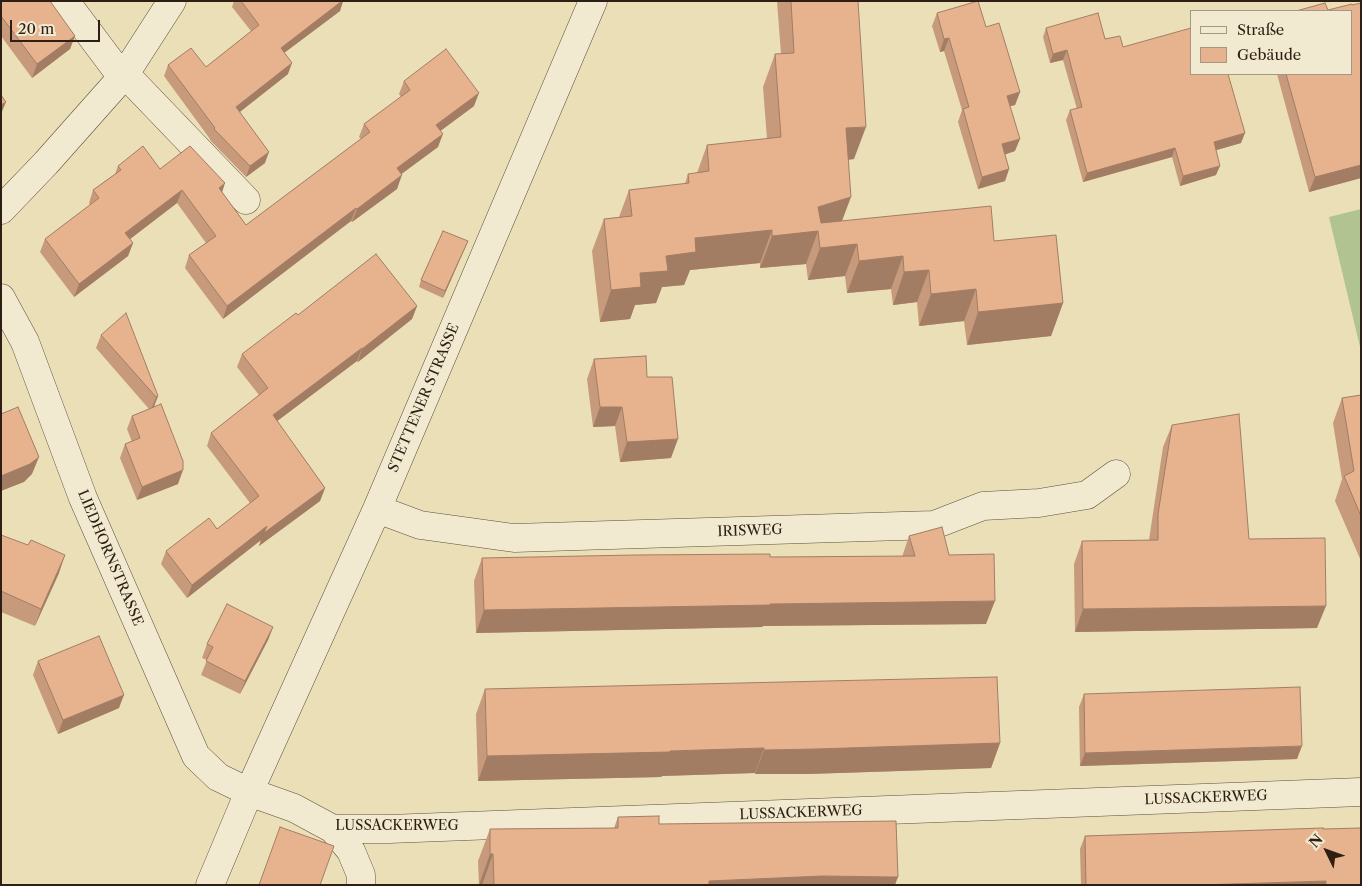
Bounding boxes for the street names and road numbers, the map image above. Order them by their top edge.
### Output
street label: STETTENER STRASSE [385,321,463,475]
street label: LIEDHORNSTRASSE [74,487,146,629]
street label: IRISWEG [717,521,783,541]
street label: LUSSACKERWEG [1144,787,1268,809]
street label: LUSSACKERWEG [739,802,863,824]
street label: LUSSACKERWEG [335,818,459,834]

